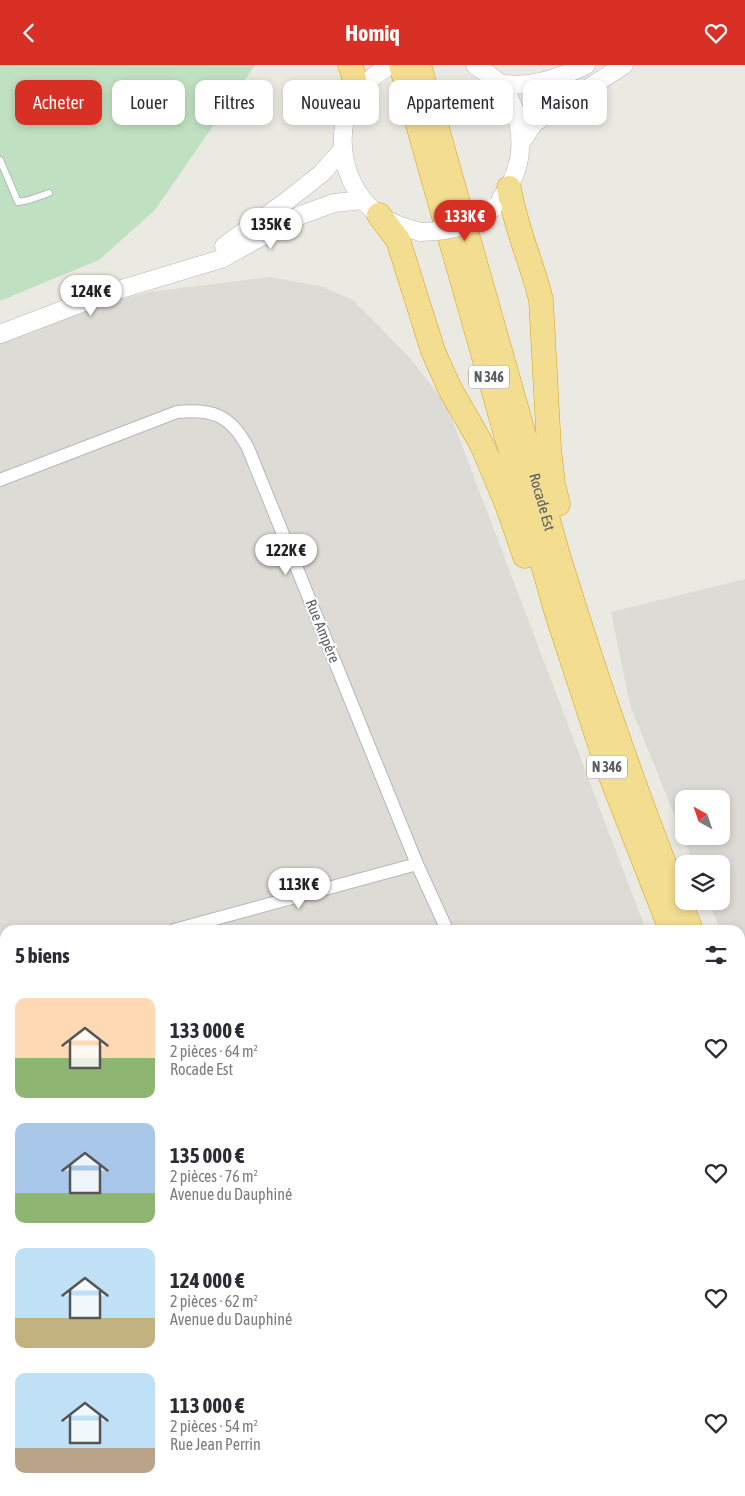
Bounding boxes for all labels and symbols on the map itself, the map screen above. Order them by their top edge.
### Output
pin: 133K € [424,199,506,242]
pin: 135K € [230,207,312,250]
pin: 124K € [50,275,132,317]
road number: N 346 [469,365,509,389]
street label: Rocade Est [527,471,559,533]
pin: 122K € [245,533,327,576]
street label: Rue Ampère [303,597,343,665]
road number: N 346 [587,755,627,779]
north arrow [675,790,730,845]
pin: 113K € [258,867,340,910]

